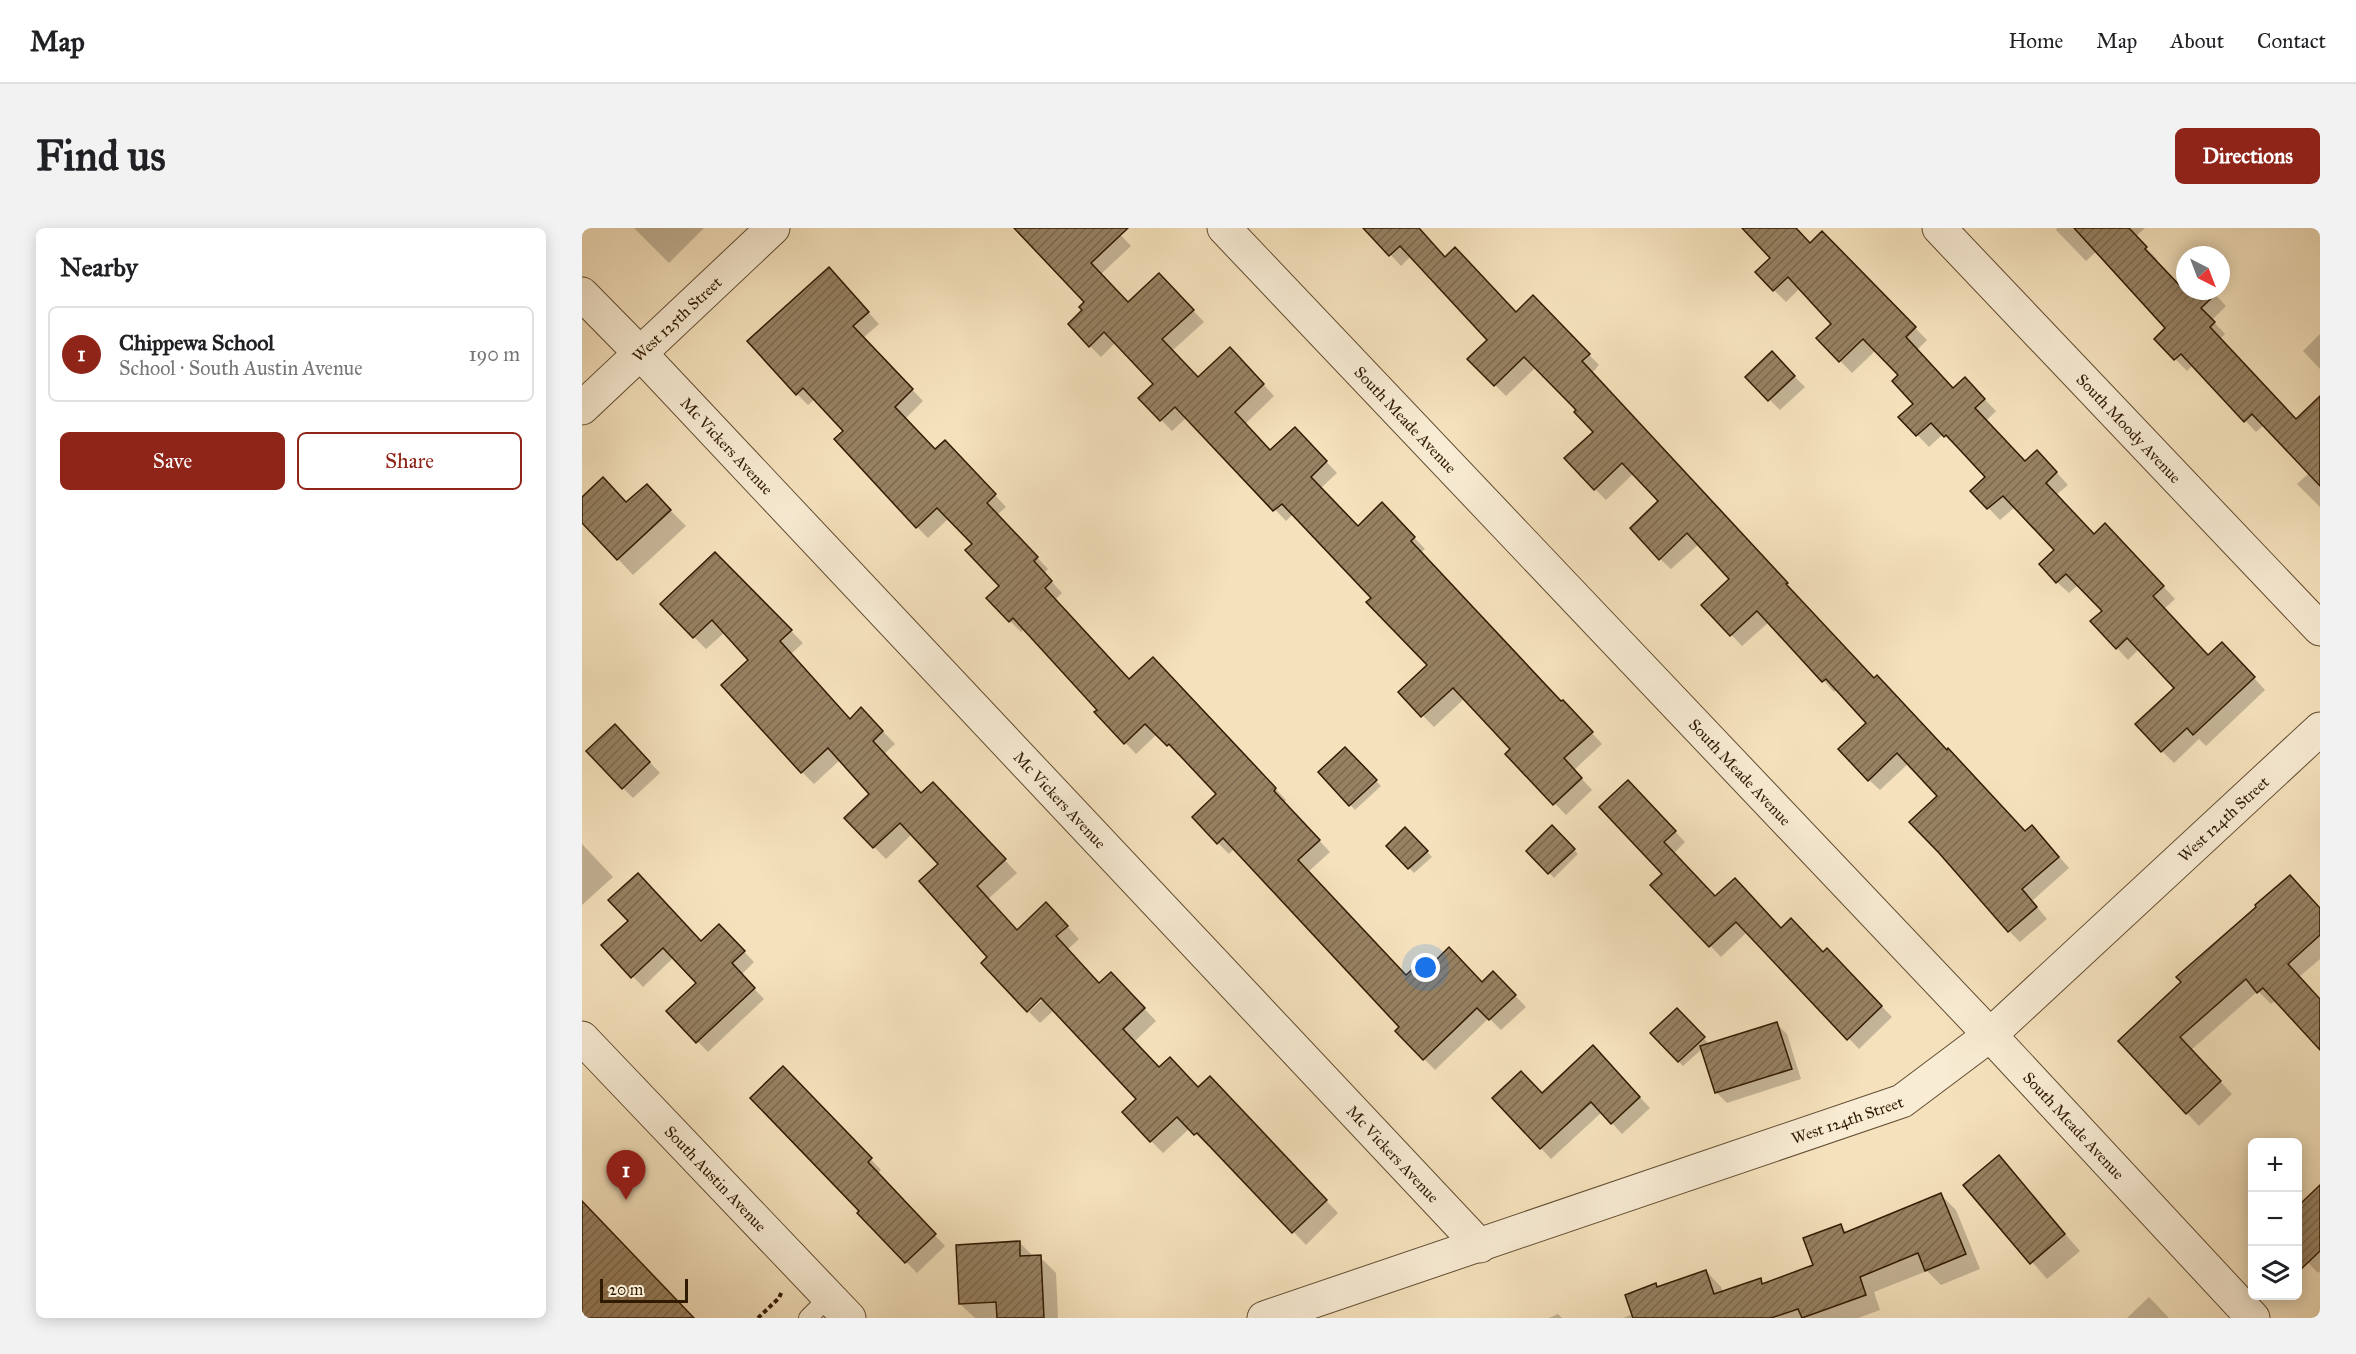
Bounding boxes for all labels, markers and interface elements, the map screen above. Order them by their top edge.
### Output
text: Map [30,24,85,59]
text: Home [2008,28,2063,54]
text: Map [2096,28,2137,54]
text: About [2170,28,2224,54]
text: Contact [2257,28,2326,54]
button: Directions [2175,128,2320,184]
text: Find us [36,130,166,182]
north arrow [2176,246,2230,300]
text: Nearby [60,251,138,283]
street label: West 125th Street [628,272,725,365]
text: Chippewa School [119,329,274,356]
text: 1 [78,342,85,366]
text: 190 m [469,342,520,366]
text: School · South Austin Avenue [119,356,363,380]
street label: South Meade Avenue [1351,362,1461,477]
street label: South Moody Avenue [2073,369,2186,487]
street label: Mc Vickers Avenue [677,393,778,498]
button: Save [60,432,285,490]
button: Share [297,432,522,490]
street label: South Meade Avenue [1685,715,1796,829]
street label: Mc Vickers Avenue [1010,747,1111,852]
street label: West 124th Street [2174,772,2273,865]
your location [1411,953,1440,982]
street label: South Meade Avenue [2019,1068,2129,1183]
street label: West 124th Street [1789,1092,1906,1147]
street label: Mc Vickers Avenue [1343,1101,1444,1206]
street label: South Austin Avenue [661,1121,771,1236]
map controls [2248,1138,2302,1300]
button: + [2248,1138,2302,1192]
pin: 1 [606,1150,645,1200]
button: − [2248,1192,2302,1246]
button: layers [2248,1246,2302,1300]
scale bar [600,1276,688,1304]
text: 20 m [609,1280,643,1299]

